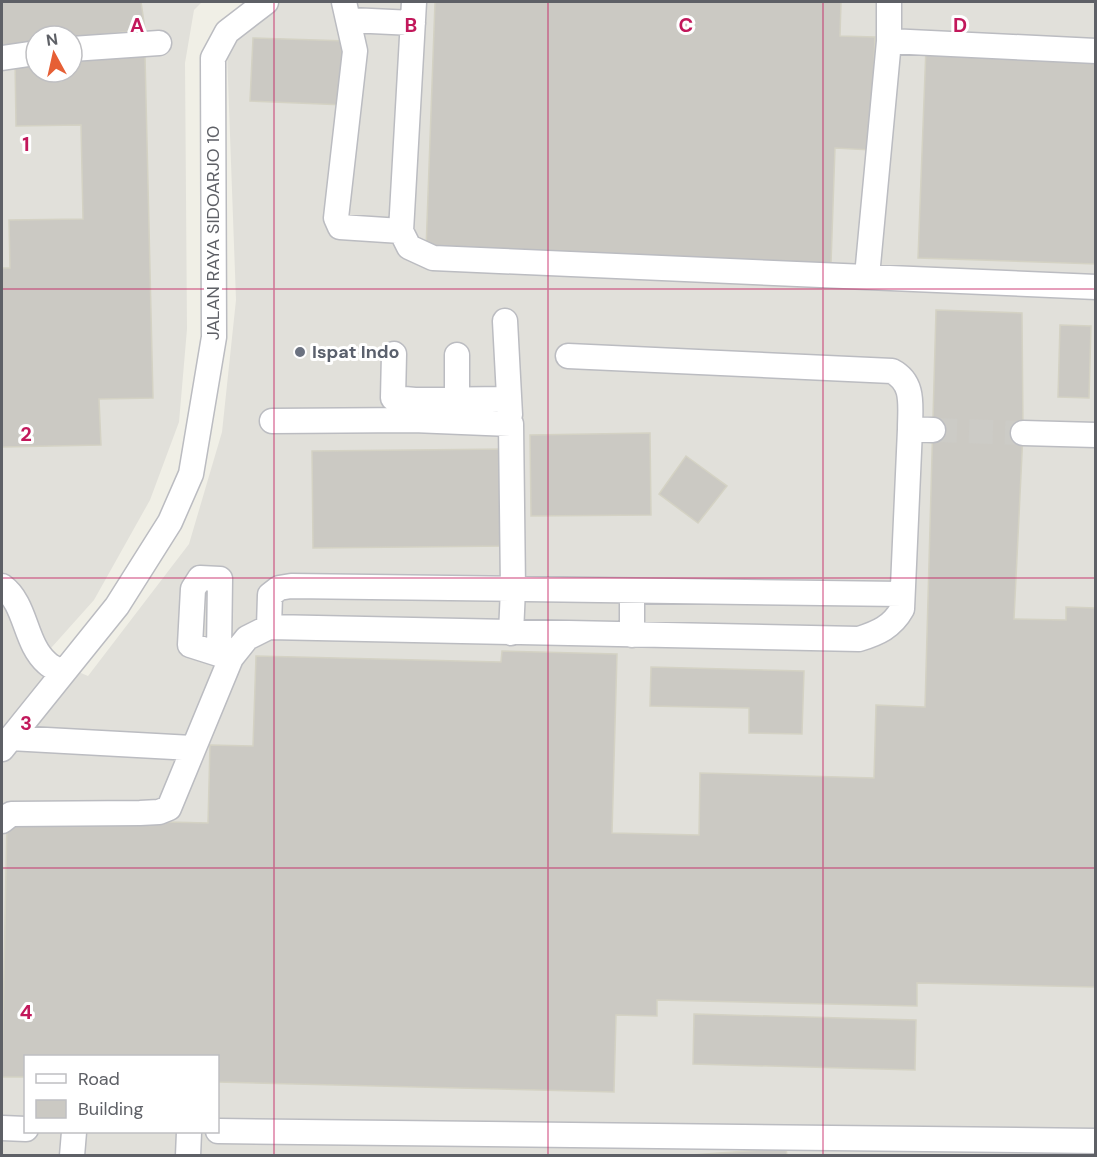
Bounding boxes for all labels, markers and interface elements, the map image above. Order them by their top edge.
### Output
text: A [130,12,144,38]
text: B [405,12,417,38]
text: C [679,12,693,38]
text: D [953,12,967,38]
north arrow [24,24,84,84]
text: N [45,28,59,51]
street label: JALAN RAYA SIDOARJO 10 [201,126,225,340]
text: 1 [22,131,30,157]
place label: Ispat Indo [312,340,400,364]
marker: Ispat Indo [293,345,307,359]
text: 2 [20,421,32,447]
text: 3 [20,710,32,736]
text: 4 [20,999,33,1025]
legend [24,1055,219,1133]
text: Road [78,1067,120,1091]
text: Building [78,1097,143,1121]

